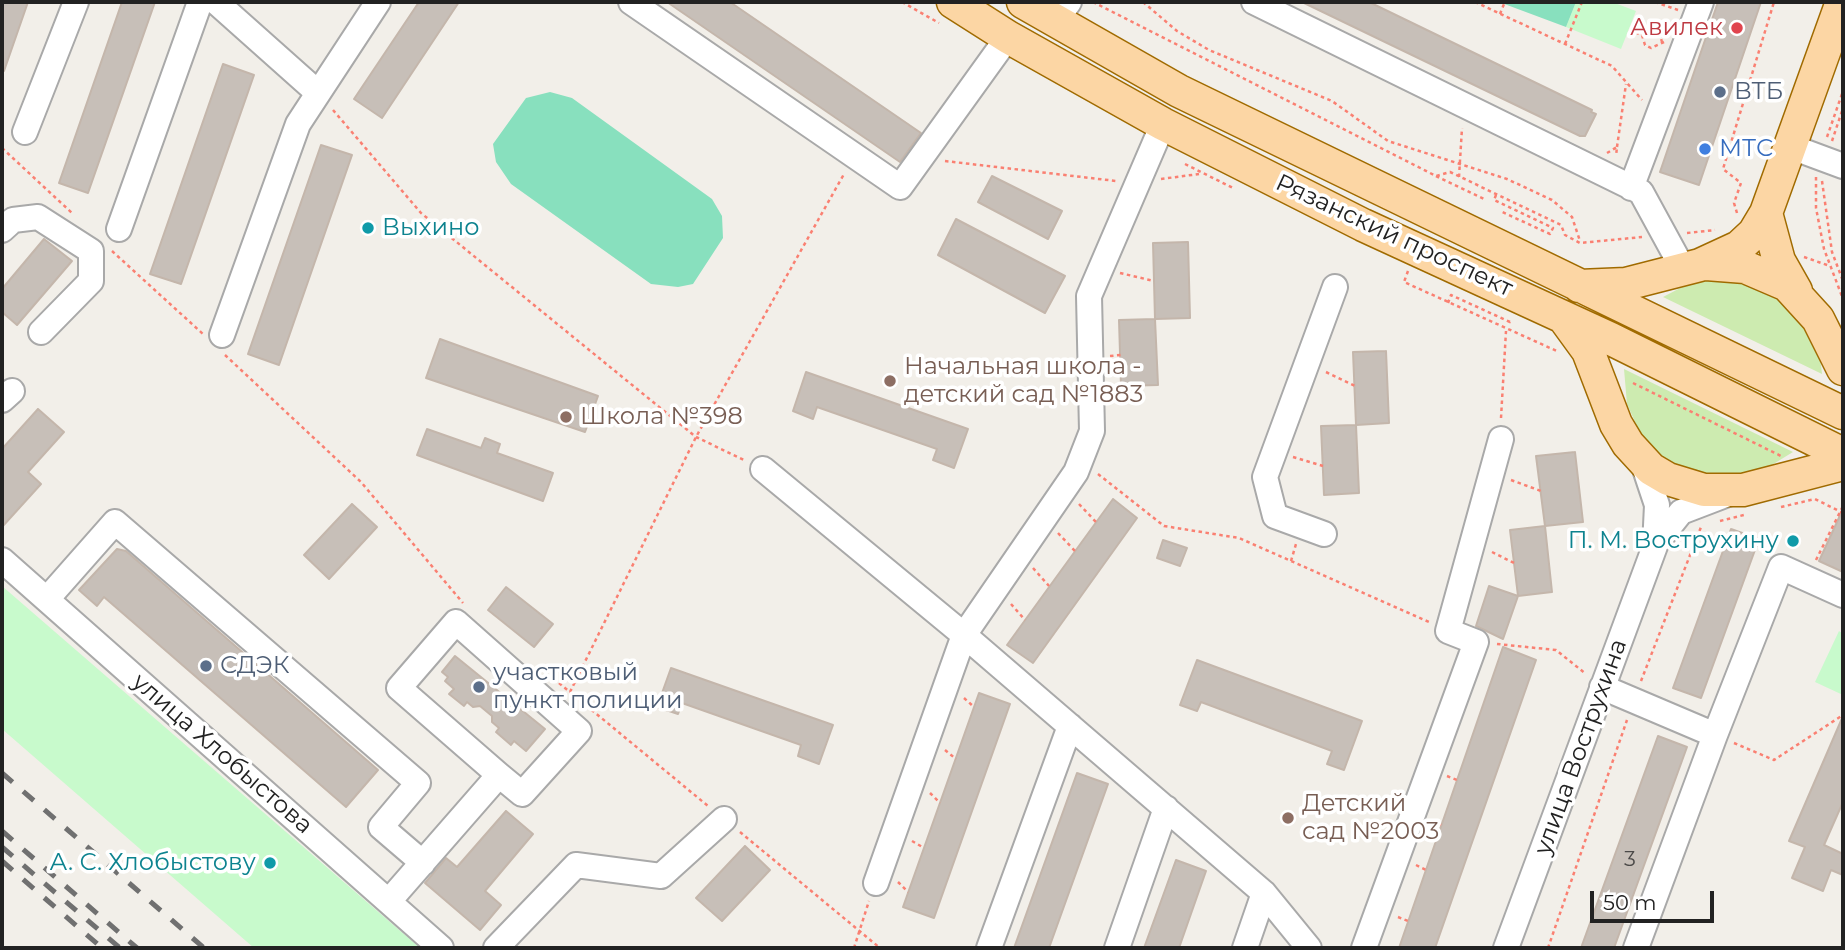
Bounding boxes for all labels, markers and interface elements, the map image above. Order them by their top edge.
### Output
place label: Авилек [1630,14,1723,42]
marker: Авилек [1729,20,1745,36]
place label: ВТБ [1734,78,1783,106]
marker: ВТБ [1712,84,1728,100]
place label: МТС [1719,135,1773,163]
marker: МТС [1697,141,1713,157]
street label: Рязанский проспект [1271,168,1517,304]
place label: Выхино [382,214,479,242]
marker: Выхино [360,220,376,236]
place label: Начальная школа - детский сад №1883 [904,353,1143,409]
marker: Начальная школа - детский сад №1883 [882,373,898,389]
place label: Школа №398 [580,403,743,431]
marker: Школа №398 [558,409,574,425]
place label: П. М. Вострухину [1568,527,1779,555]
marker: П. М. Вострухину [1785,533,1801,549]
street label: улица Вострухина [1529,635,1633,859]
place label: СДЭК [220,652,290,680]
marker: СДЭК [198,658,214,674]
place label: участковый пункт полиции [493,659,683,715]
street label: улица Хлобыстова [126,668,318,840]
marker: участковый пункт полиции [471,679,487,695]
place label: Детский сад №2003 [1302,790,1439,846]
marker: Детский сад №2003 [1280,810,1296,826]
house number: 3 [1624,847,1636,873]
place label: А. С. Хлобыстову [49,849,256,877]
marker: А. С. Хлобыстову [262,855,278,871]
scale bar [1593,876,1717,920]
text: 50 m [1603,890,1657,915]

